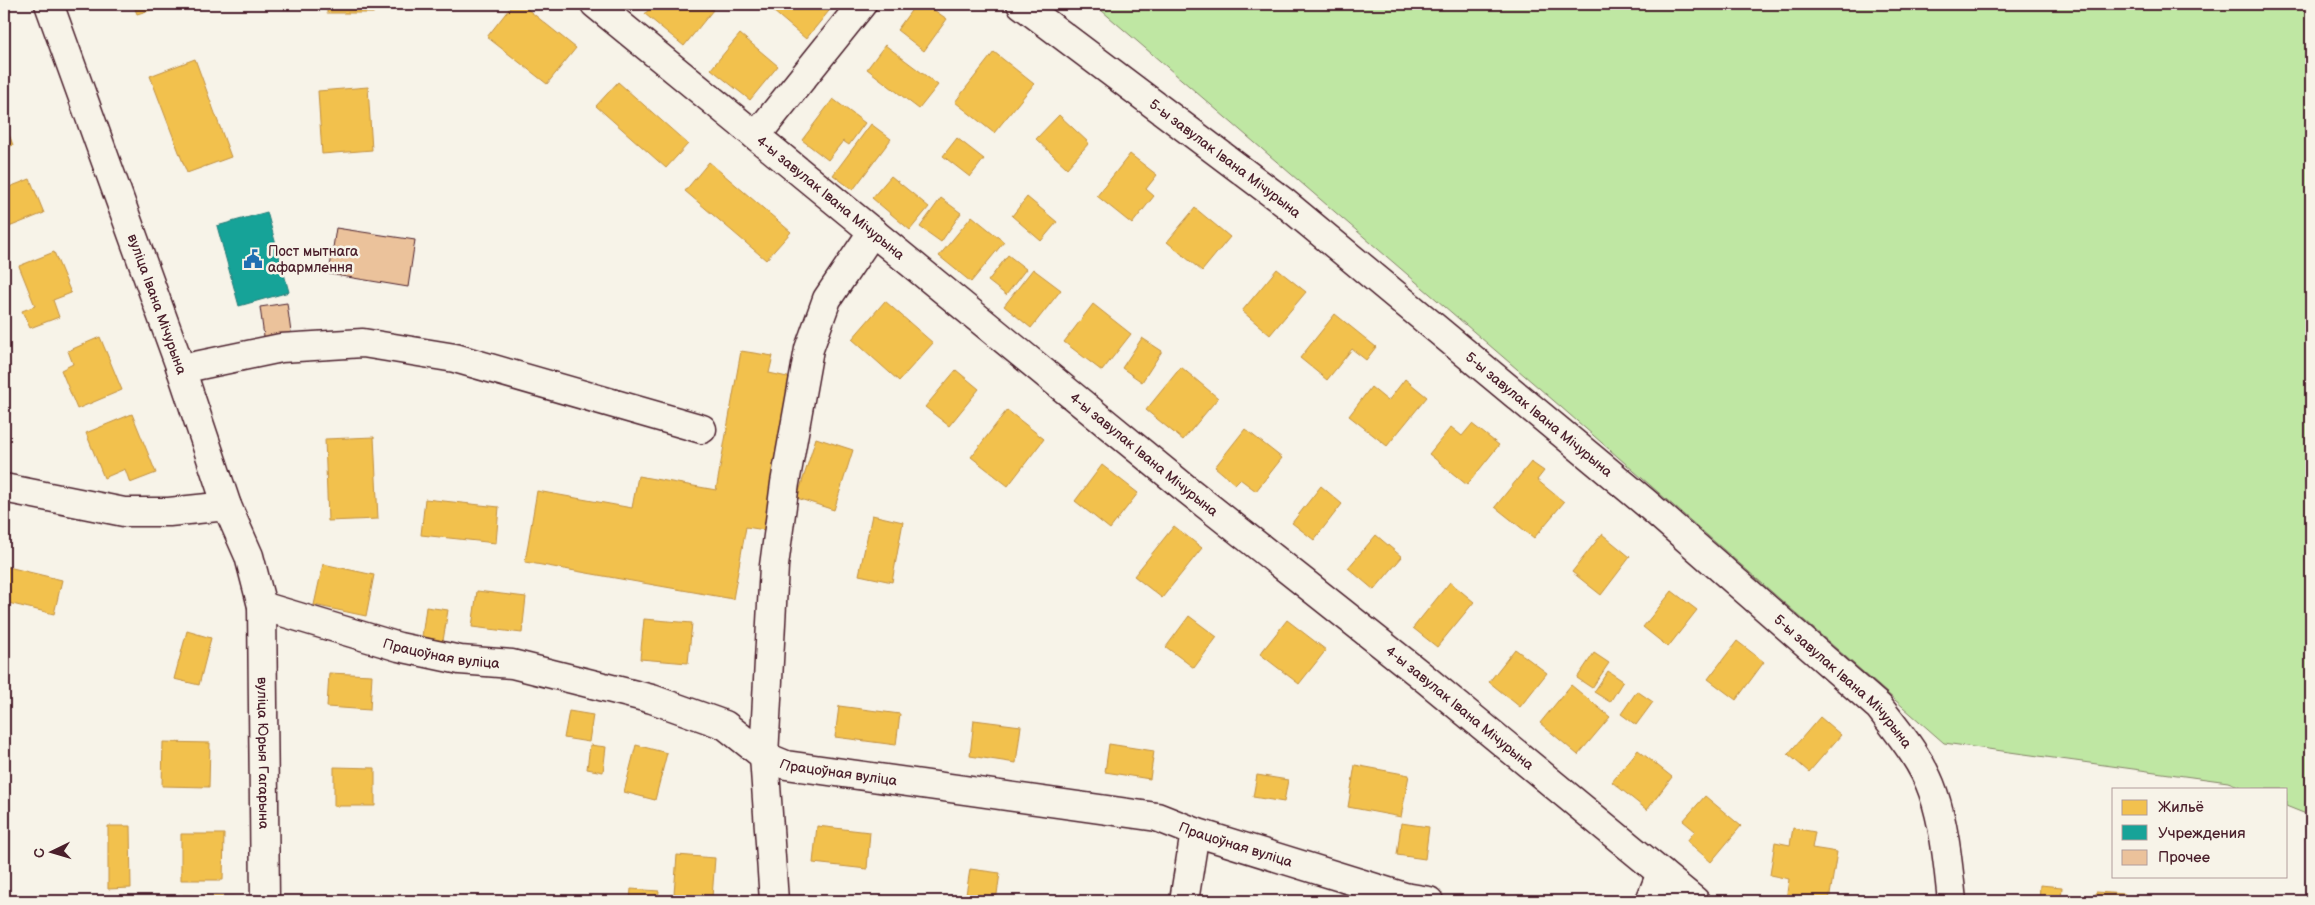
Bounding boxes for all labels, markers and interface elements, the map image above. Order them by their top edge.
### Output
street label: 5-ы завулак Івана Мічурына [1146,95,1305,222]
street label: 4-ы завулак Івана Мічурына [753,132,909,264]
street label: вуліца Івана Мічурына [124,231,191,377]
place label: Пост мытнага афармлення [268,243,359,276]
public building icon: Пост мытнага афармлення [242,248,264,270]
street label: 5-ы завулак Івана Мічурына [1462,348,1617,481]
street label: 4-ы завулак Івана Мічурына [1066,389,1222,520]
street label: 5-ы завулак Івана Мічурына [1771,611,1916,752]
street label: Працоўная вуліца [381,634,501,672]
street label: 4-ы завулак Івана Мічурына [1382,642,1538,774]
street label: вуліца Юрыя Гагарына [254,677,273,830]
street label: Працоўная вуліца [777,755,899,789]
legend [2112,788,2288,878]
text: Жильё [2158,798,2204,817]
street label: Працоўная вуліца [1177,818,1295,870]
text: Учреждения [2158,824,2245,843]
north arrow [28,828,78,878]
text: С [31,847,48,859]
text: Прочее [2158,848,2210,867]

